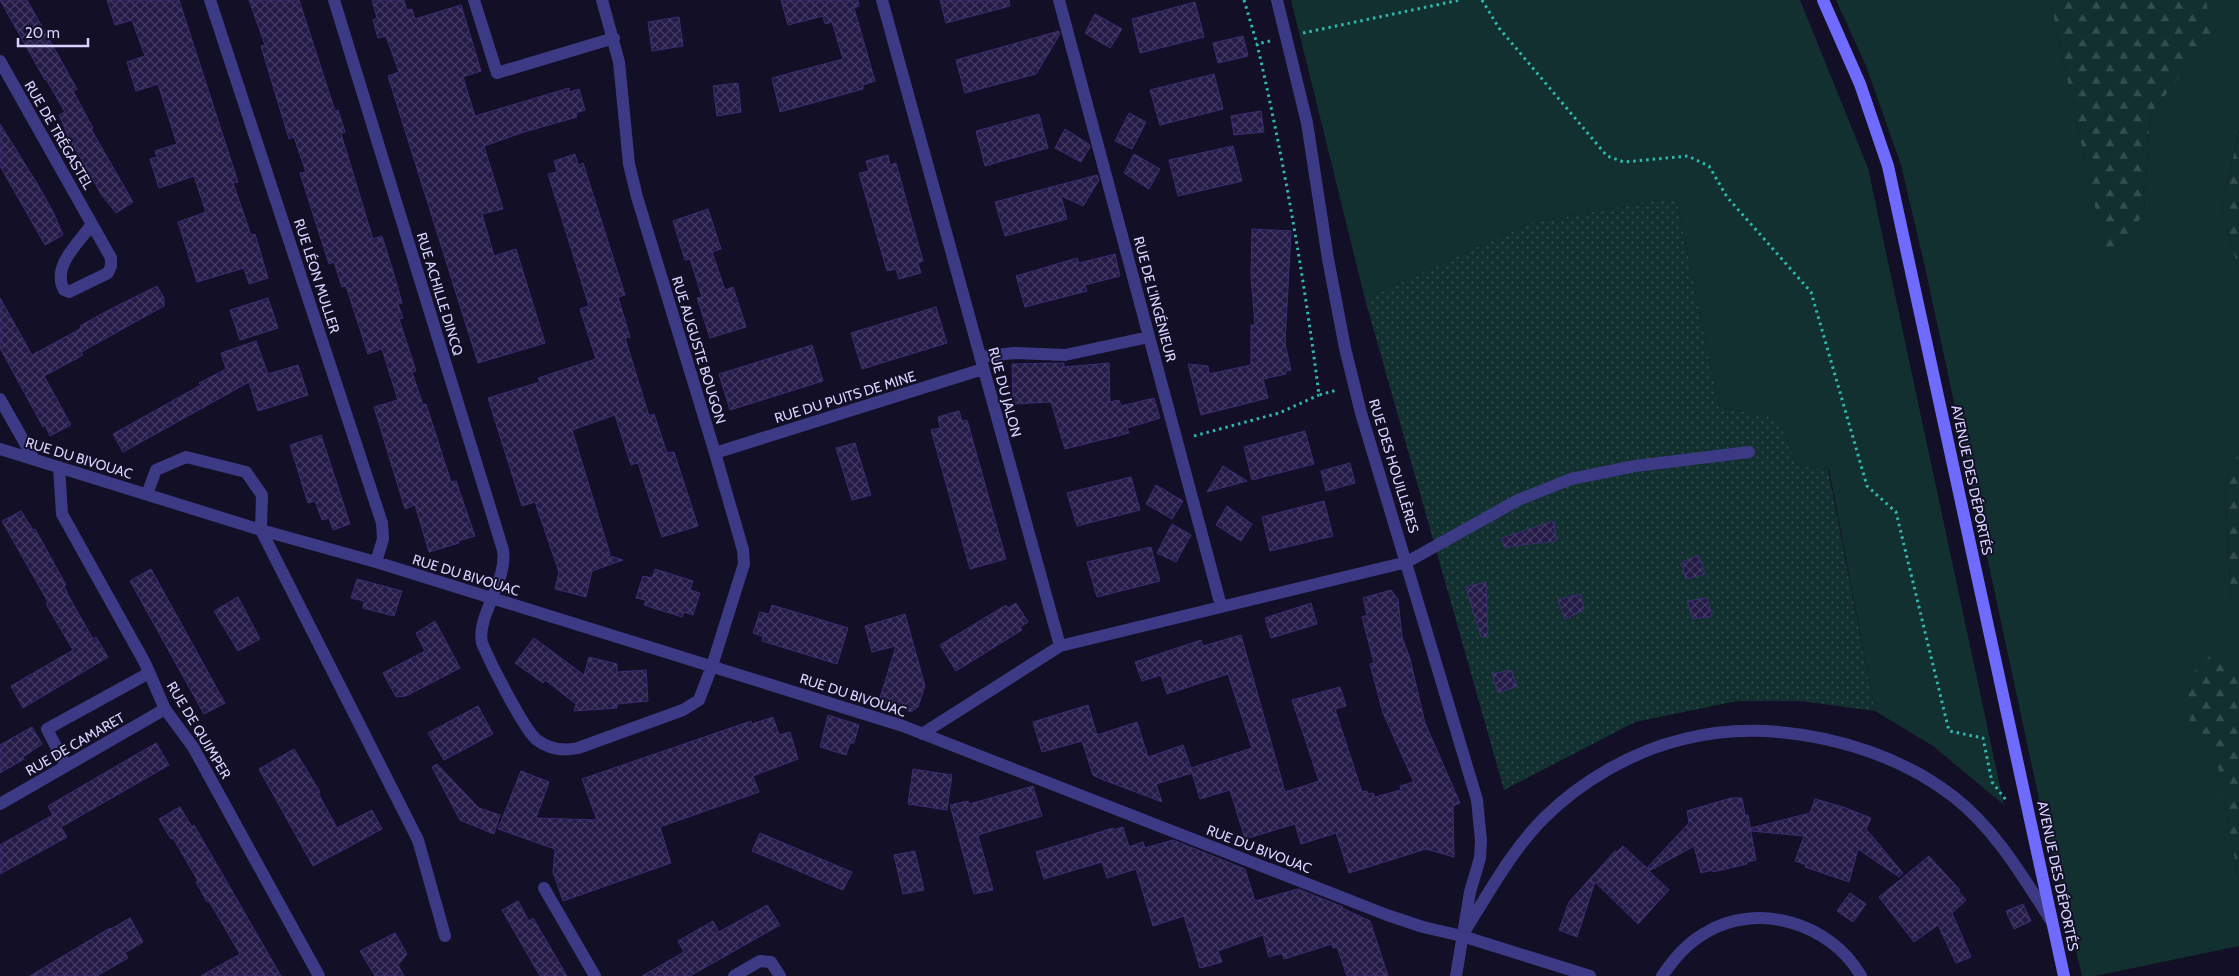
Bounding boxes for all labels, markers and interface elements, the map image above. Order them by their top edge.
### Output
scale bar [18,15,88,47]
text: 20 m [25,24,60,42]
street label: RUE DE TRÉGASTEL [21,77,97,193]
street label: RUE LÉON MULLER [290,216,344,336]
street label: RUE ACHILLE DINCQ [413,230,467,358]
street label: RUE DE L'INGÉNIEUR [1130,234,1181,364]
street label: RUE AUGUSTE BOUGON [668,274,730,426]
street label: RUE DU JALON [984,345,1026,439]
street label: RUE DU PUITS DE MINE [772,367,918,427]
street label: RUE DES HOUILLÈRES [1365,397,1423,535]
street label: AVENUE DES DÉPORTÉS [1947,403,1997,557]
street label: RUE DU BIVOUAC [23,433,135,483]
street label: RUE DU BIVOUAC [410,550,522,600]
street label: RUE DU BIVOUAC [797,669,909,721]
street label: RUE DE QUIMPER [163,678,235,782]
street label: RUE DE CAMARET [22,708,128,780]
street label: AVENUE DES DÉPORTÉS [2033,799,2083,953]
street label: RUE DU BIVOUAC [1204,821,1314,877]

